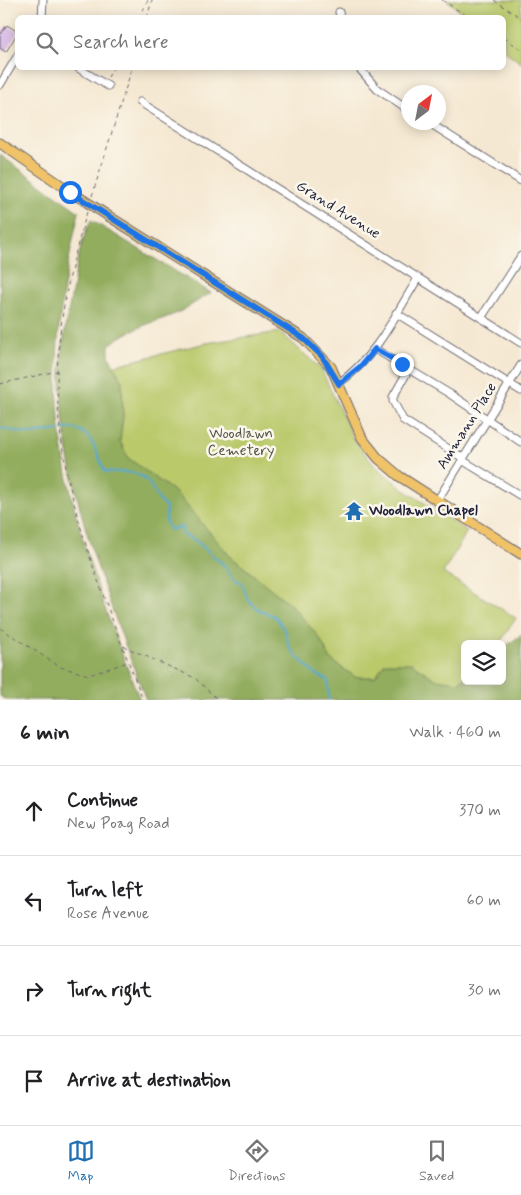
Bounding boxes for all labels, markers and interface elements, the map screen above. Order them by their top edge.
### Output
search box [15,15,506,70]
icon: search [33,29,61,57]
text: Search here [73,30,169,55]
north arrow [401,85,446,130]
street label: Grand Avenue [292,176,384,244]
route start [59,181,82,204]
route end [391,353,414,376]
street label: Ammann Place [432,379,502,473]
park label: Woodlawn Cemetery [208,424,275,461]
temple icon: Woodlawn Chapel [343,500,365,522]
place label: Woodlawn Chapel [368,501,478,521]
map controls [461,640,506,685]
button: layers [461,640,506,685]
text: 6 min [20,719,70,747]
text: Walk · 460 m [409,722,501,743]
text: Continue [67,788,138,813]
icon: ahead [20,797,48,825]
text: 370 m [459,800,501,821]
text: New Poag Road [67,813,170,834]
text: Turn left [67,878,143,903]
icon: left [20,887,48,915]
text: 60 m [467,890,501,911]
text: Rose Avenue [67,903,149,924]
icon: right [20,977,48,1005]
text: Turn right [67,978,151,1003]
text: 30 m [468,980,501,1001]
icon: arrive [20,1067,48,1095]
text: Arrive at destination [67,1068,231,1093]
tab: Map [67,1137,95,1185]
tab: Directions [228,1137,286,1185]
tab: Saved [419,1137,454,1185]

